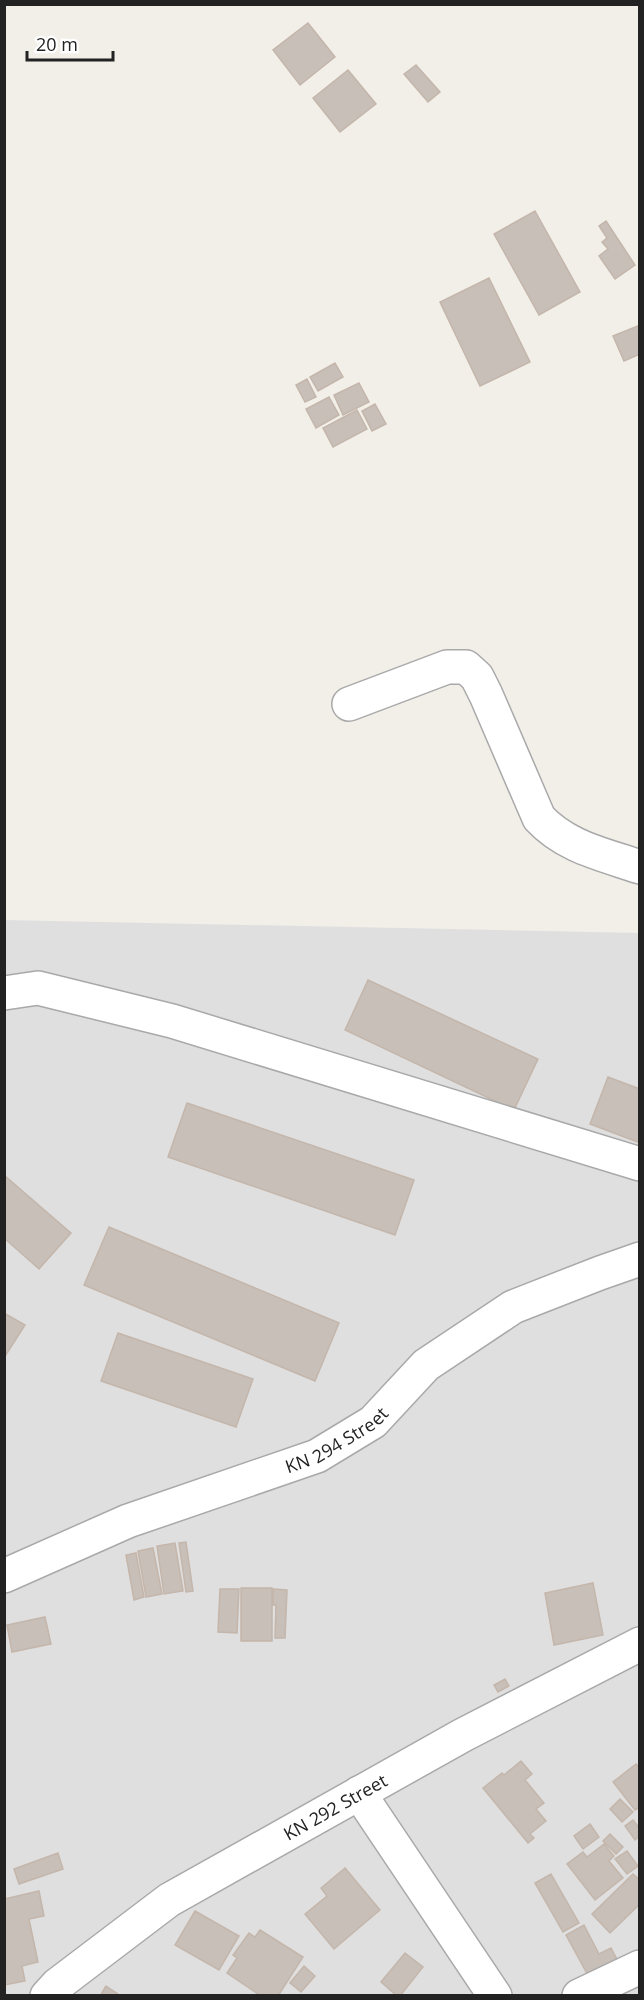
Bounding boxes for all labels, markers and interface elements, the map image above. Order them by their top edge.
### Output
scale bar [27,24,112,62]
text: 20 m [36,32,78,56]
street label: KN 294 Street [282,1402,393,1478]
street label: KN 292 Street [279,1768,391,1845]

